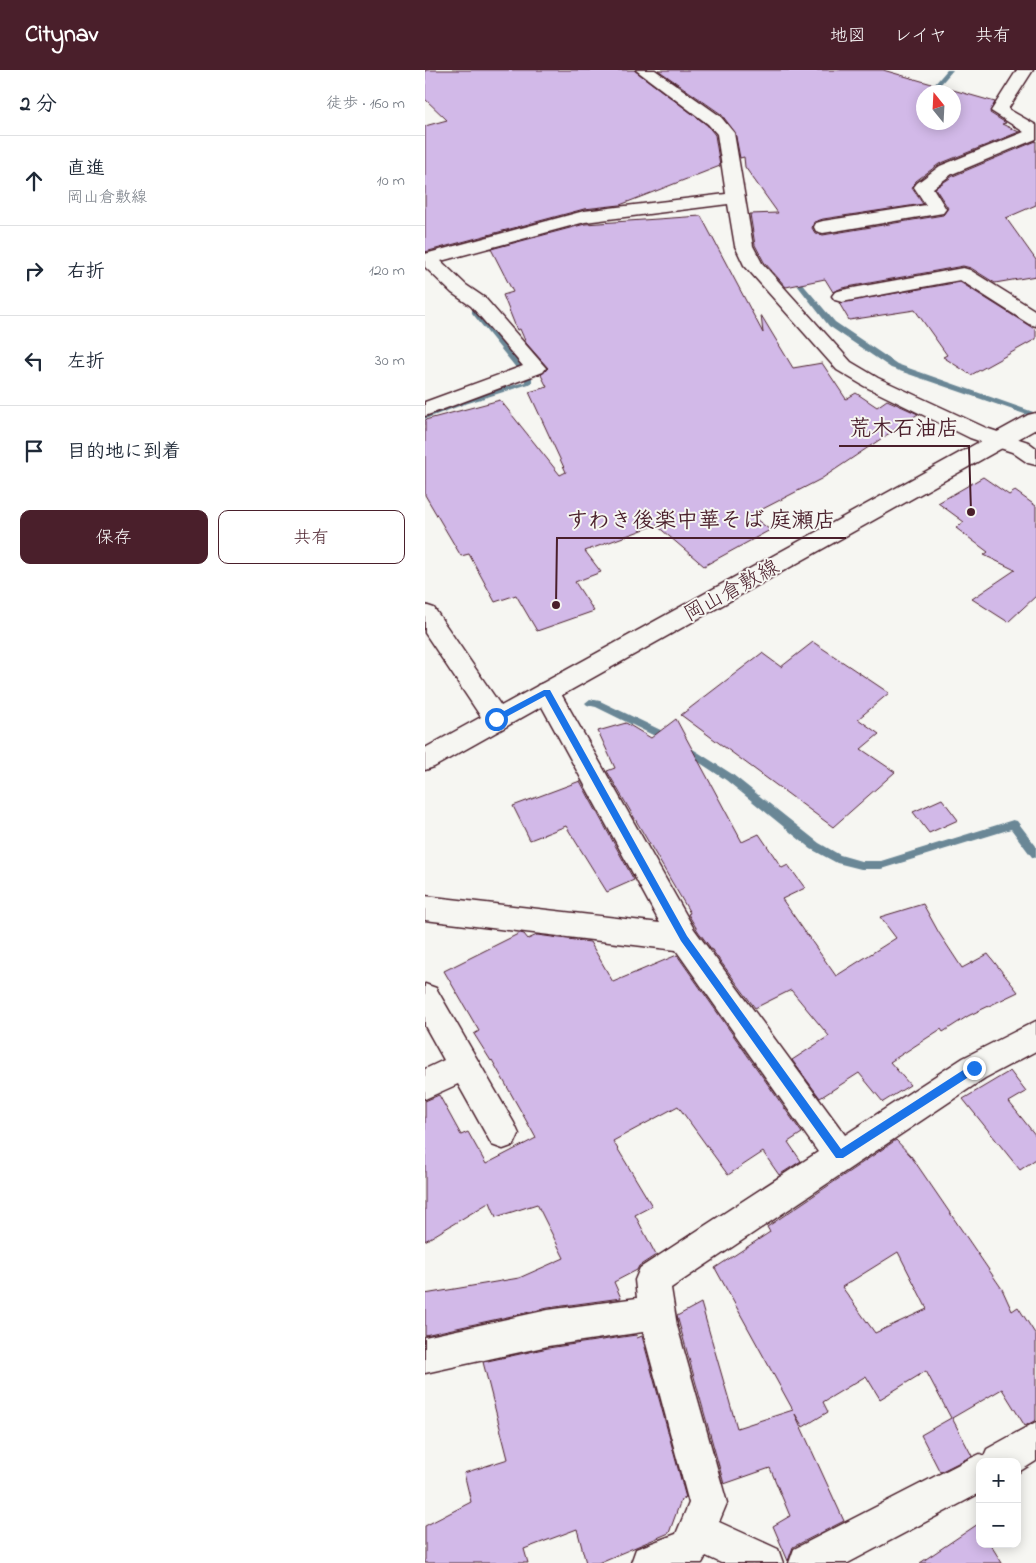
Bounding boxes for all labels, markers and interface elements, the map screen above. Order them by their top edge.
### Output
text: Citynav [25,18,98,53]
text: 地図 [830,24,866,50]
text: レイヤ [894,24,947,50]
text: 共有 [975,24,1011,50]
north arrow [916,85,961,130]
text: 2 分 [20,90,57,120]
text: 徒歩 · 160 m [326,92,405,116]
text: 直進 [67,156,105,183]
icon: ahead [20,167,48,195]
text: 10 m [377,169,405,193]
text: 岡山倉敷線 [67,186,147,210]
icon: right [20,257,48,285]
text: 右折 [67,259,105,286]
text: 120 m [369,259,405,283]
icon: left [20,347,48,375]
text: 左折 [67,349,105,376]
text: 30 m [375,349,405,373]
callout: 荒木石油店 [839,409,969,446]
text: 荒木石油店 [849,414,959,446]
icon: arrive [20,437,48,465]
text: 目的地に到着 [67,439,181,466]
callout: すわき後楽中華そば 庭瀬店 [557,501,846,538]
text: すわき後楽中華そば 庭瀬店 [566,506,836,538]
button: 保存 [20,510,208,564]
button: 共有 [218,510,405,564]
street label: 岡山倉敷線 [679,553,785,630]
route start [485,708,508,731]
route end [963,1057,986,1080]
map controls [976,1458,1021,1548]
button: + [976,1458,1021,1503]
button: − [976,1503,1021,1548]

